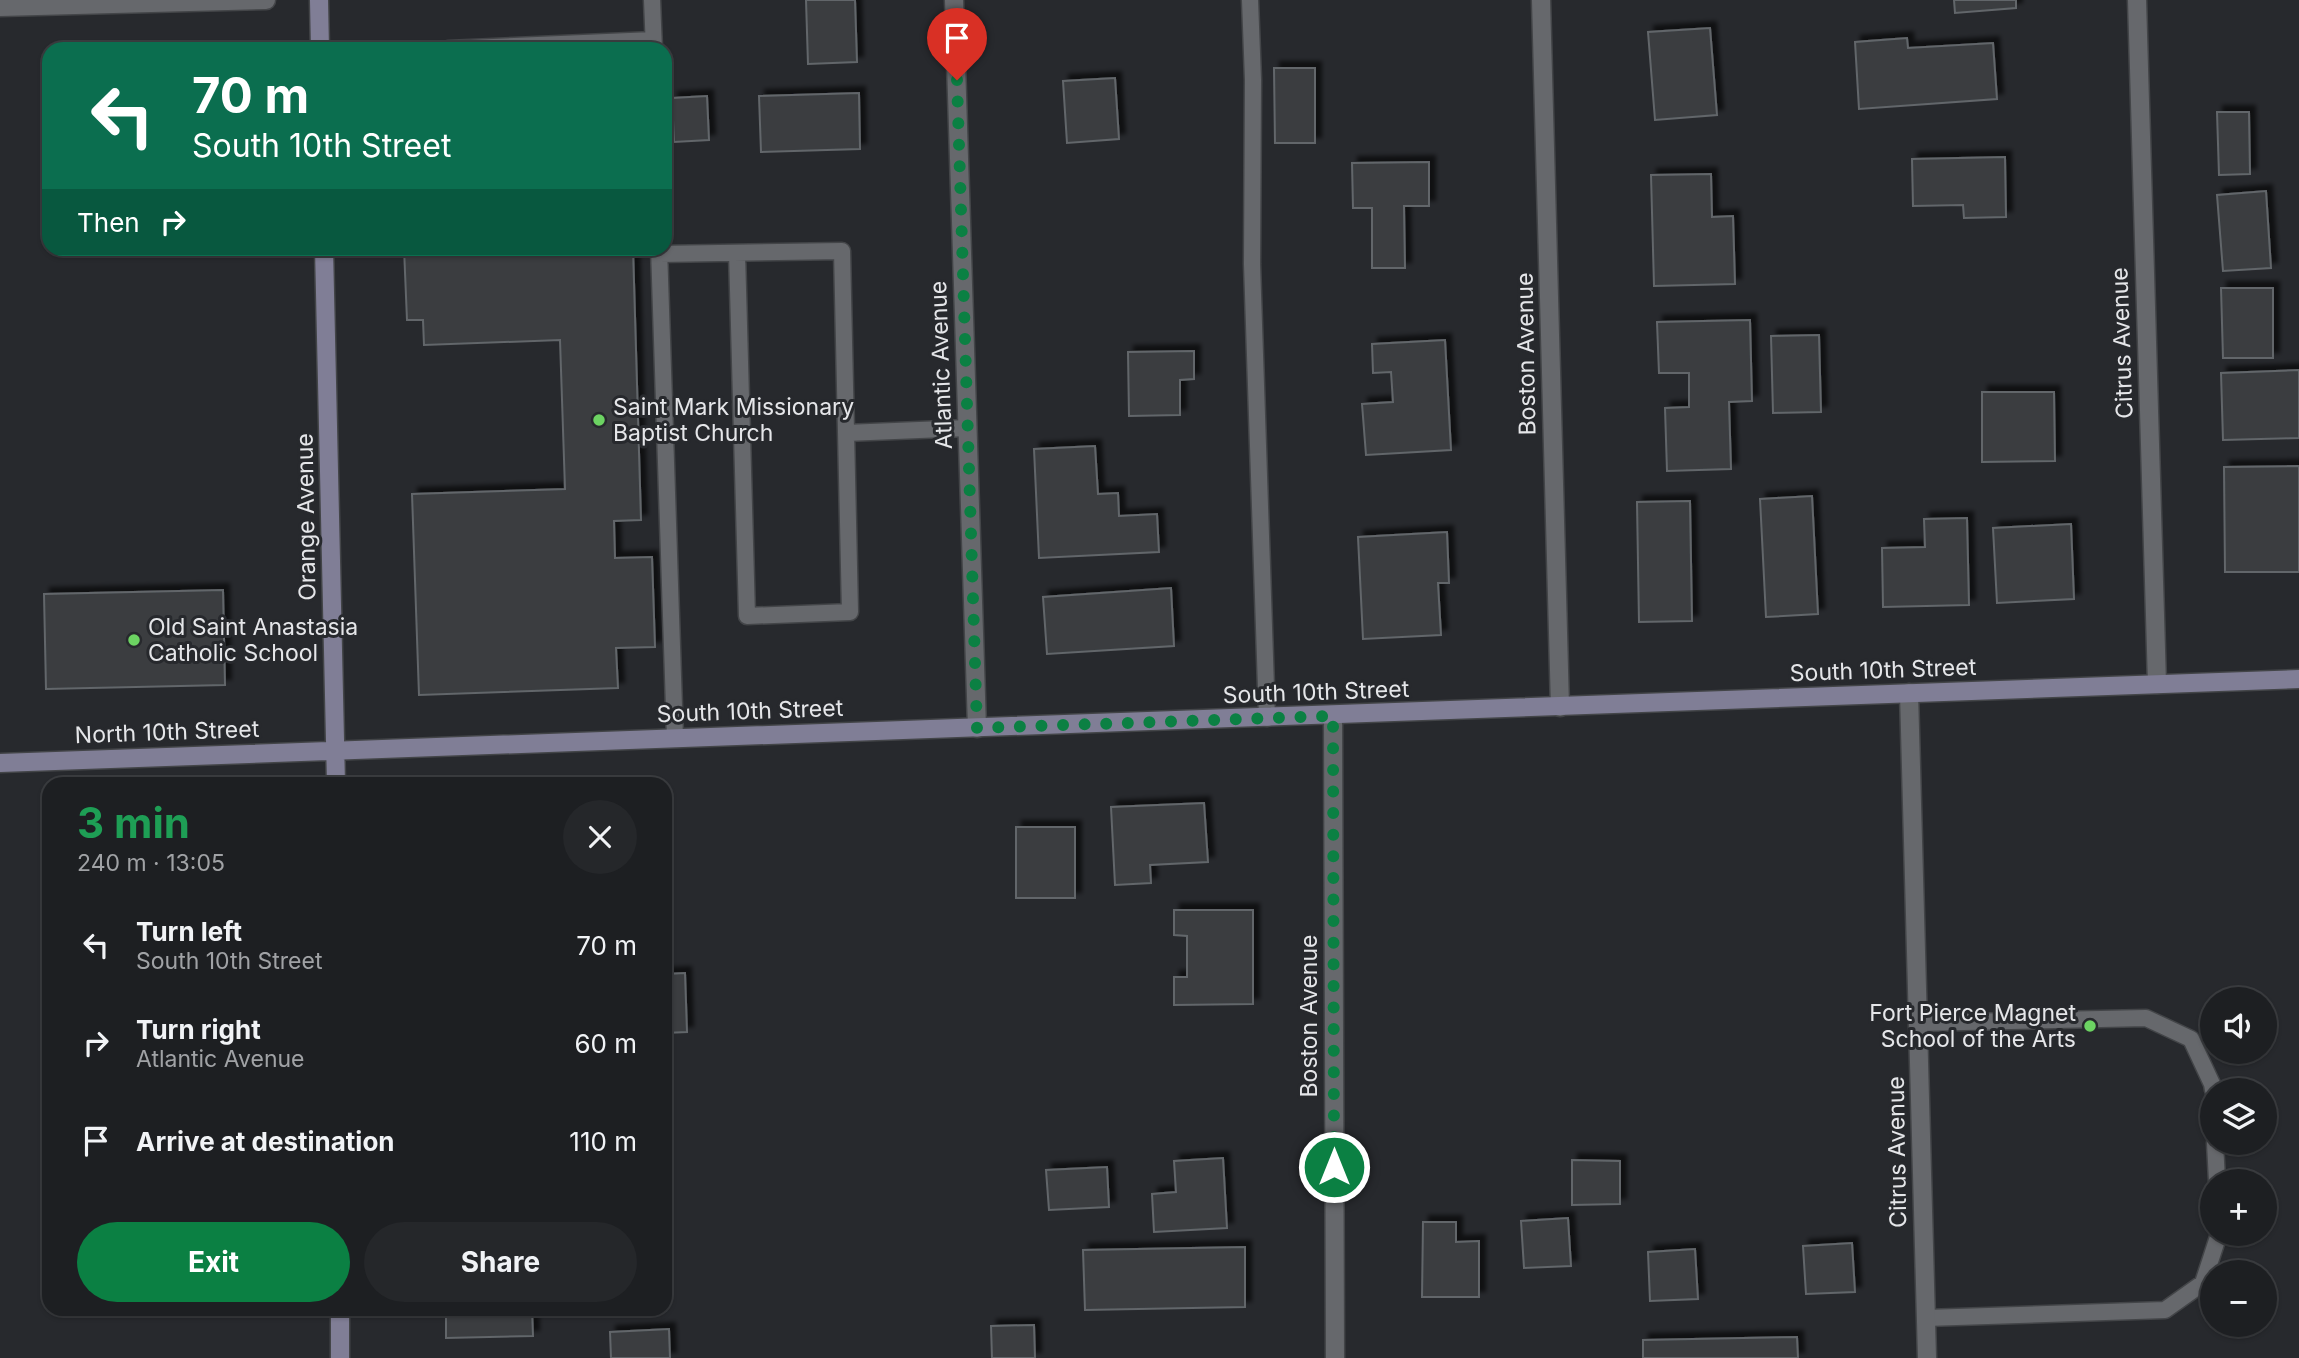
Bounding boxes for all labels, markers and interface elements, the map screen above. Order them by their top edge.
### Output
pin [927,8,987,80]
icon: arrive [938,19,976,57]
text: 70 m [192,66,309,125]
icon: left [77,70,168,161]
text: South 10th Street [192,126,451,165]
icon: right [154,203,192,241]
text: Then [77,207,140,238]
street label: Citrus Avenue [2105,267,2139,419]
street label: Boston Avenue [1511,272,1541,436]
street label: Atlantic Avenue [924,280,958,450]
place label: Saint Mark Missionary Baptist Church [613,393,854,447]
marker: Saint Mark Missionary Baptist Church [591,412,607,428]
street label: Orange Avenue [291,433,321,601]
place label: Old Saint Anastasia Catholic School [148,613,358,667]
marker: Old Saint Anastasia Catholic School [126,632,142,648]
street label: South 10th Street [1789,653,1977,687]
street label: South 10th Street [1222,675,1410,709]
street label: South 10th Street [656,694,844,728]
street label: North 10th Street [74,715,260,749]
text: 3 min [77,797,190,848]
button: close [563,800,637,874]
text: 240 m · 13:05 [77,849,225,877]
text: Turn left [136,916,242,947]
icon: left [77,926,115,964]
text: 70 m [576,930,637,961]
street label: Boston Avenue [1295,935,1323,1097]
text: South 10th Street [136,947,322,975]
map controls [2200,987,2277,1337]
button: sound [2200,987,2277,1064]
place label: Fort Pierce Magnet School of the Arts [1869,999,2076,1053]
text: Turn right [136,1014,261,1045]
marker: Fort Pierce Magnet School of the Arts [2082,1018,2098,1034]
icon: right [77,1024,115,1062]
text: 60 m [574,1028,637,1059]
text: Atlantic Avenue [136,1045,305,1073]
street label: Citrus Avenue [1882,1076,1912,1228]
button: layers [2200,1078,2277,1155]
icon: arrive [77,1122,115,1160]
text: Arrive at destination [136,1126,395,1157]
text: 110 m [569,1126,637,1157]
position arrow [1297,1130,1371,1204]
button: + [2200,1169,2277,1246]
button: Exit [77,1222,350,1302]
button: Share [364,1222,637,1302]
button: − [2200,1260,2277,1337]

